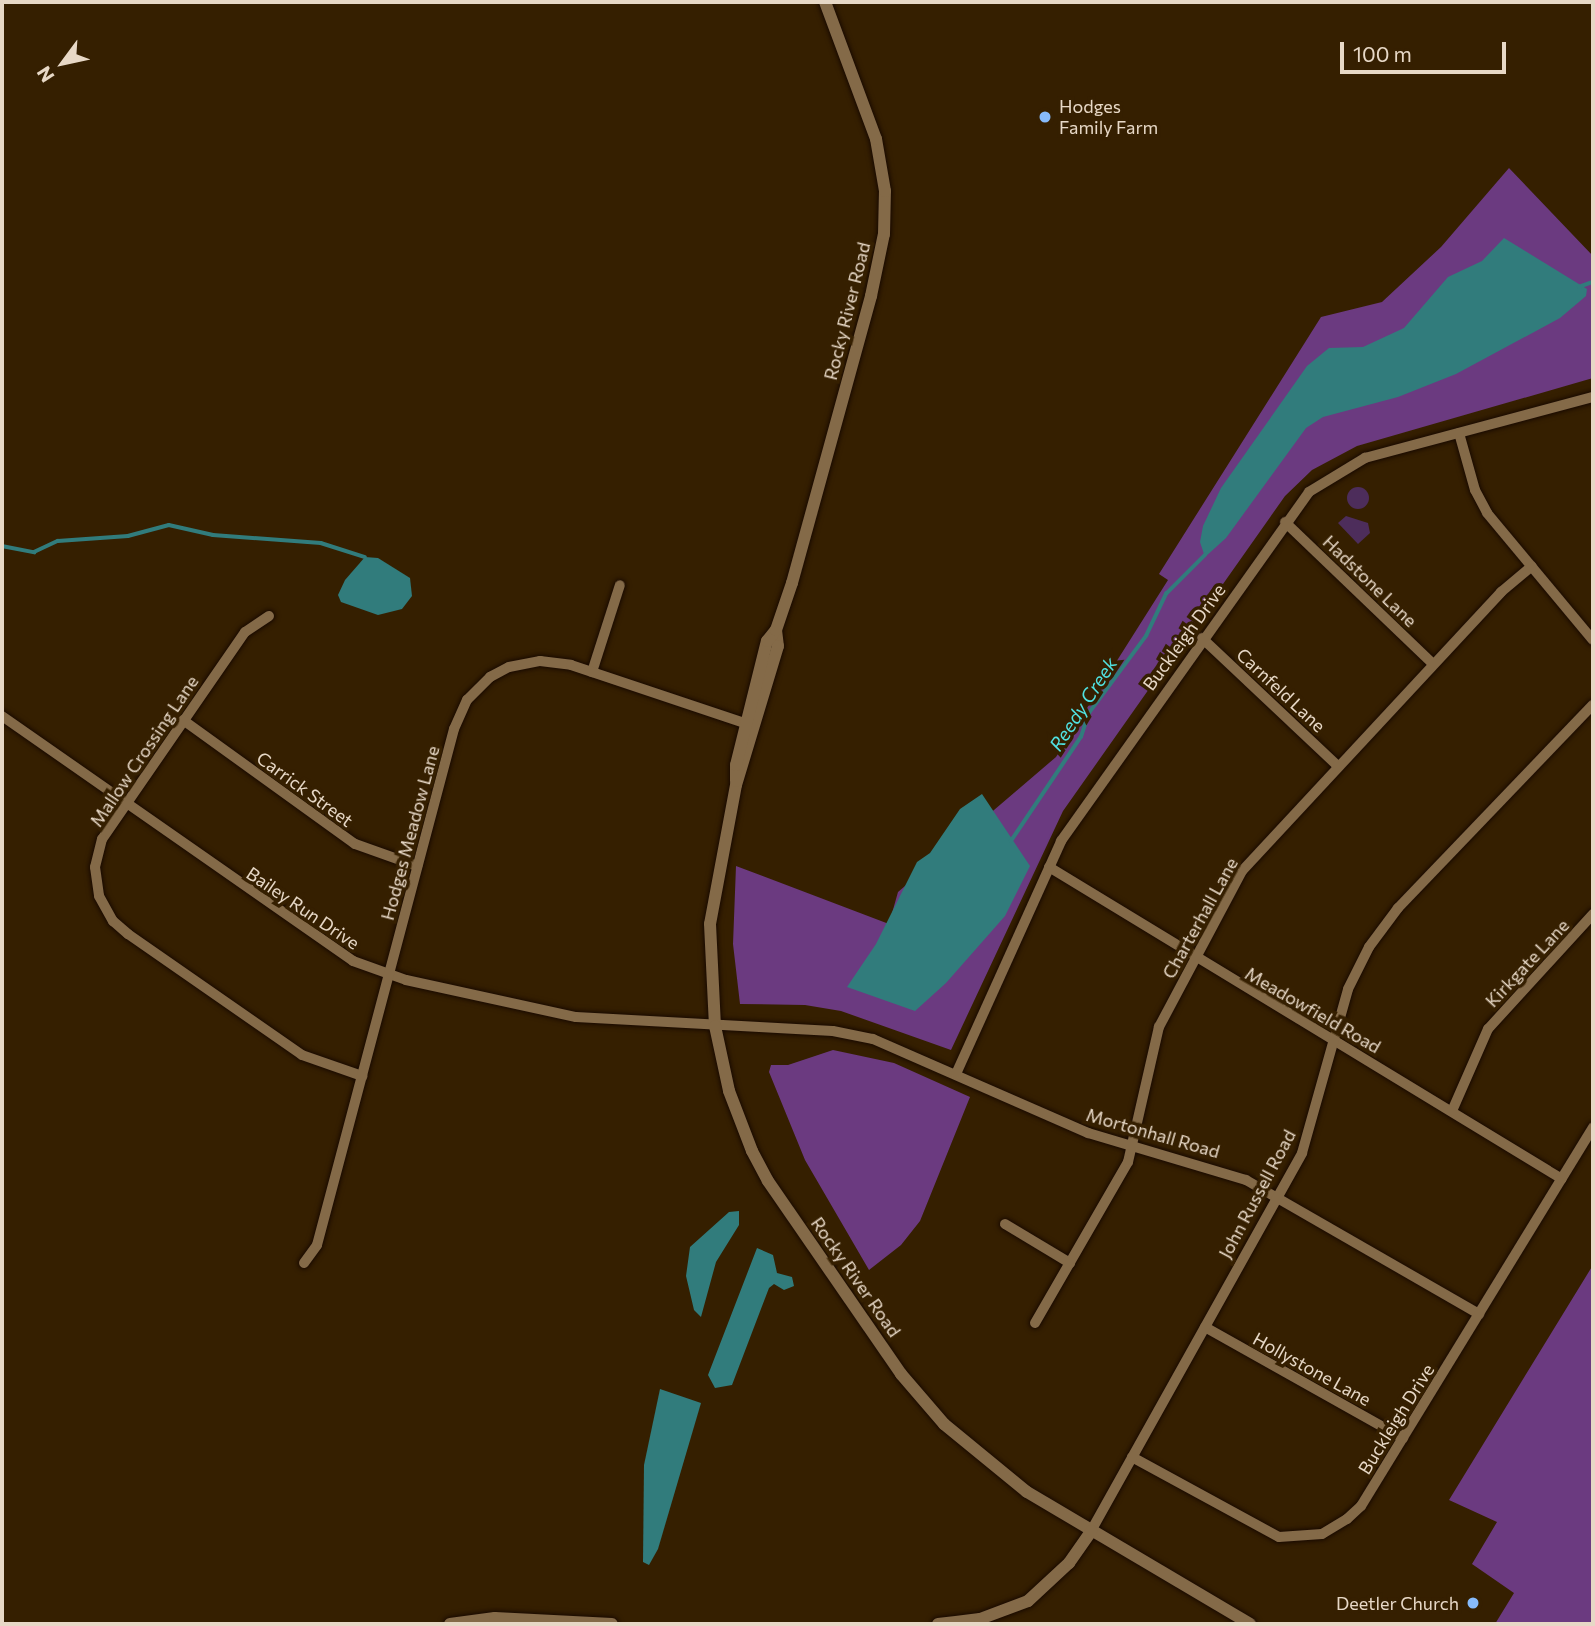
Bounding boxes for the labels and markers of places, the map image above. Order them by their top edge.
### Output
place label: Hodges Family Farm [1059,96,1158,138]
marker: Hodges Family Farm [1037,109,1053,125]
place label: Deetler Church [1336,1592,1459,1614]
marker: Deetler Church [1465,1595,1481,1611]

